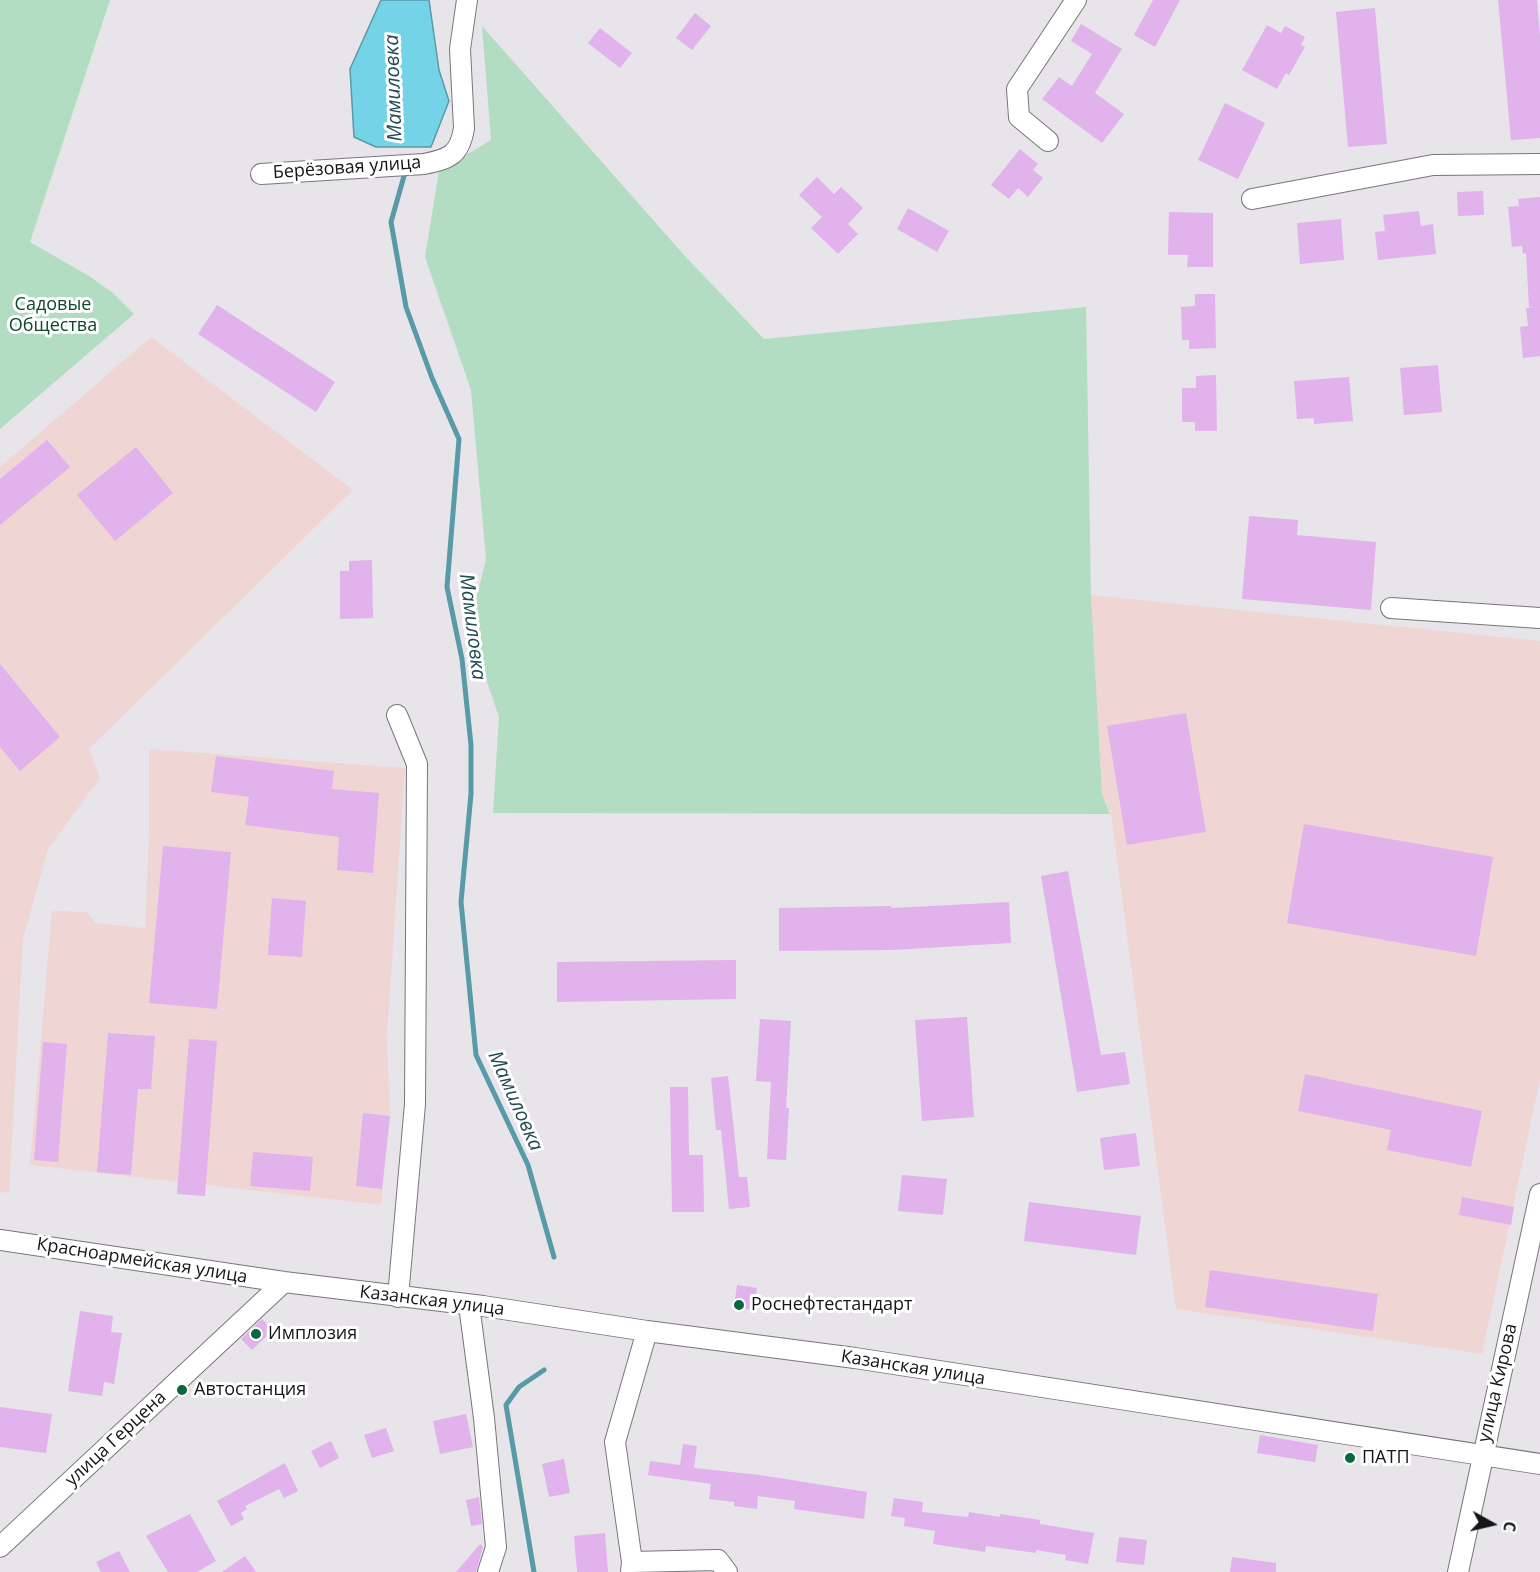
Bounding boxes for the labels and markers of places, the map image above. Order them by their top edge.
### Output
place label: Роснефтестандарт [751,1294,913,1316]
marker: Роснефтестандарт [732,1298,746,1312]
place label: Имплозия [268,1323,357,1345]
marker: Имплозия [249,1327,263,1341]
place label: Автостанция [194,1379,306,1401]
marker: Автостанция [175,1383,189,1397]
place label: ПАТП [1362,1447,1410,1469]
marker: ПАТП [1343,1451,1357,1465]

